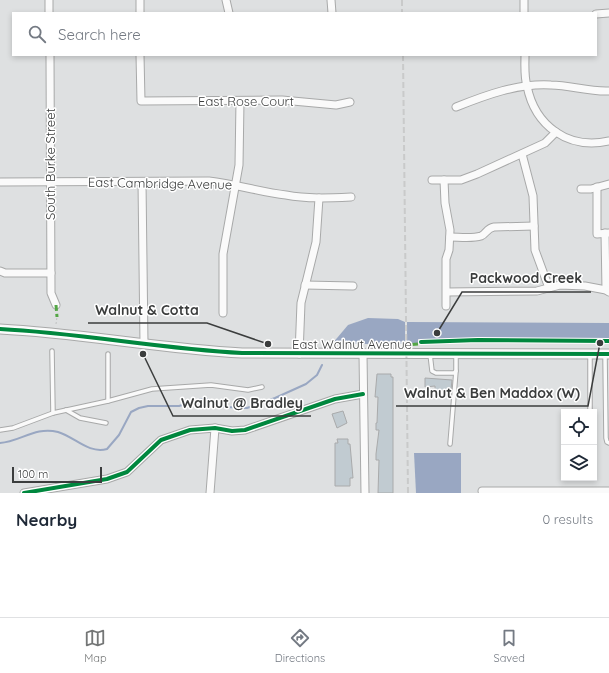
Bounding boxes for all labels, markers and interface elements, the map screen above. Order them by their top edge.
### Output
search box [12,12,597,56]
icon: search [26,23,48,45]
text: Search here [58,25,141,44]
street label: East Rose Court [198,93,294,109]
street label: South Burke Street [42,108,58,220]
street label: East Cambridge Avenue [88,174,232,192]
callout: Packwood Creek [462,266,591,292]
text: Packwood Creek [470,269,582,287]
callout: Walnut & Cotta [88,297,207,323]
text: Walnut & Cotta [95,301,199,319]
street label: East Walnut Avenue [292,336,412,352]
callout: Walnut & Ben Maddox (W) [396,380,588,406]
text: Walnut & Ben Maddox (W) [404,384,580,402]
callout: Walnut @ Bradley [173,390,311,416]
text: Walnut @ Bradley [181,394,303,412]
map controls [561,409,597,481]
button: locate [561,409,597,445]
button: layers [561,445,597,481]
scale bar [12,465,102,484]
text: 100 m [18,467,48,481]
text: Nearby [16,509,77,530]
text: 0 results [542,511,593,527]
tab: Map [84,627,107,665]
tab: Directions [275,627,325,665]
tab: Saved [493,627,525,665]

